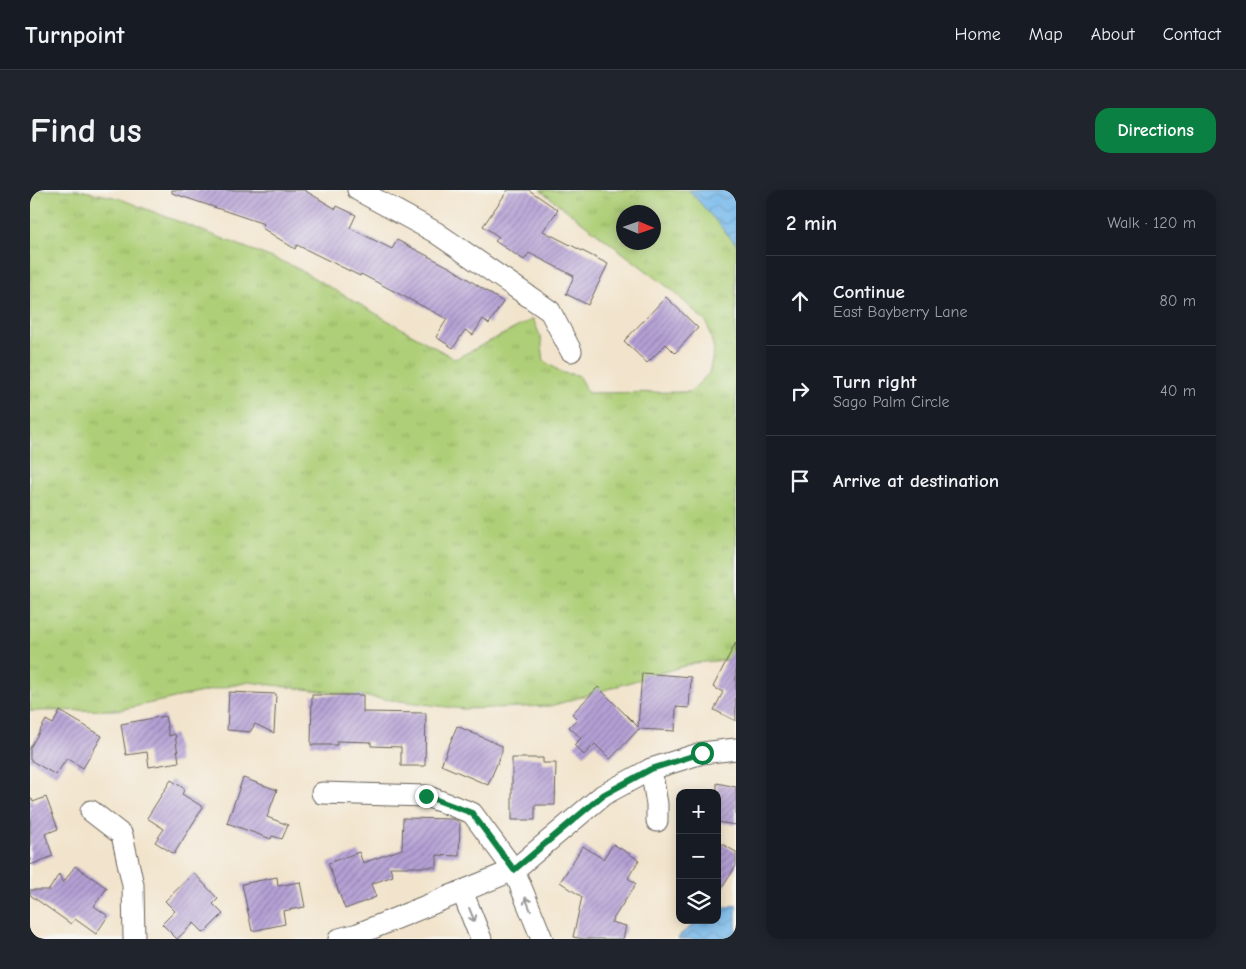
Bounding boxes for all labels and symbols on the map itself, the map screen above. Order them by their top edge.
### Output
north arrow [616,205,661,250]
route start [691,742,714,765]
route end [415,785,438,808]
one-way arrow [523,897,532,912]
one-way arrow [467,907,477,922]

